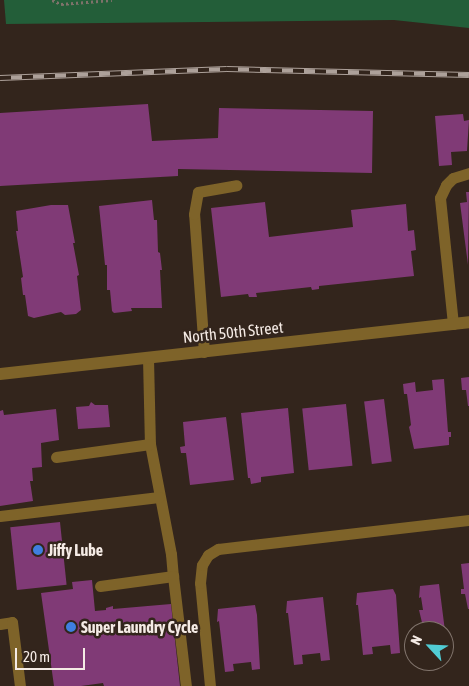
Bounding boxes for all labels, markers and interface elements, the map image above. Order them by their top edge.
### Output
street label: North 50th Street [182,317,284,347]
place label: Jiffy Lube [48,540,103,560]
marker: Jiffy Lube [32,544,44,556]
place label: Super Laundry Cycle [81,617,198,637]
marker: Super Laundry Cycle [65,621,77,633]
north arrow [404,621,454,671]
text: N [407,633,425,647]
scale bar [18,638,88,670]
text: 20 m [23,648,50,665]

